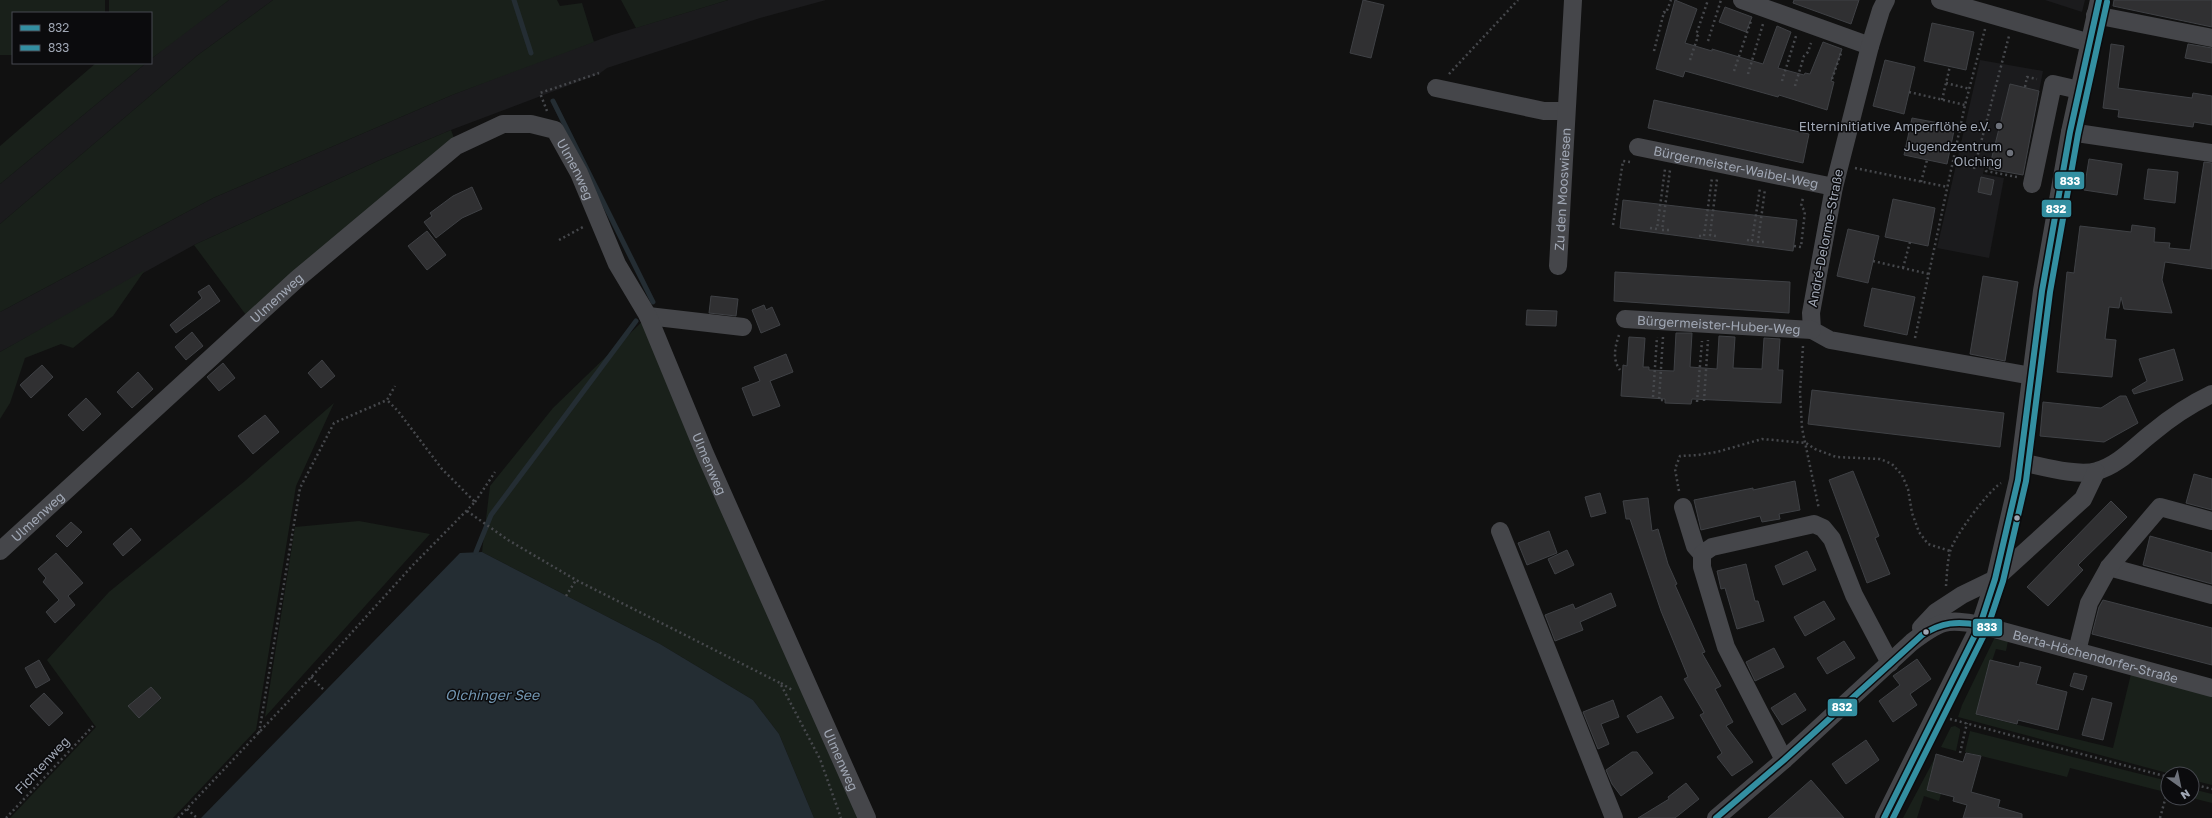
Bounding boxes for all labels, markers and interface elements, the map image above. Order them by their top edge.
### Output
legend [12,12,152,64]
text: 832 [48,20,69,35]
text: 833 [48,40,69,55]
place label: Elterninitiative Amperflöhe e.V. [1799,118,1991,134]
marker: Elterninitiative Amperflöhe e.V. [1994,121,2004,131]
street label: Zu den Mooswiesen [1551,127,1574,251]
street label: Ulmenweg [553,136,597,202]
place label: Jugendzentrum Olching [1904,138,2002,169]
street label: Bürgermeister-Waibel-Weg [1652,142,1820,192]
marker: Jugendzentrum Olching [2005,148,2015,158]
street label: André-Delorme-Straße [1804,168,1846,308]
line badge: 833 [2054,171,2085,190]
text: 833 [2060,174,2081,187]
line badge: 832 [2041,199,2072,218]
text: 832 [2046,202,2067,215]
street label: Ulmenweg [247,269,306,326]
street label: Bürgermeister-Huber-Weg [1637,312,1801,337]
street label: Ulmenweg [689,430,730,497]
street label: Ulmenweg [8,488,68,545]
unlabelled marker [2012,513,2022,523]
line badge: 833 [1972,618,2003,637]
text: 833 [1977,620,1998,633]
street label: Berta-Höchendorfer-Straße [2011,626,2180,686]
unlabelled marker [1921,627,1931,637]
water label: Olchinger See [445,686,540,703]
line badge: 832 [1827,698,1858,717]
text: 832 [1832,700,1853,713]
street label: Ulmenweg [820,726,862,793]
street label: Fichtenweg [11,733,73,797]
north arrow [2160,766,2200,806]
text: N [2179,787,2193,803]

